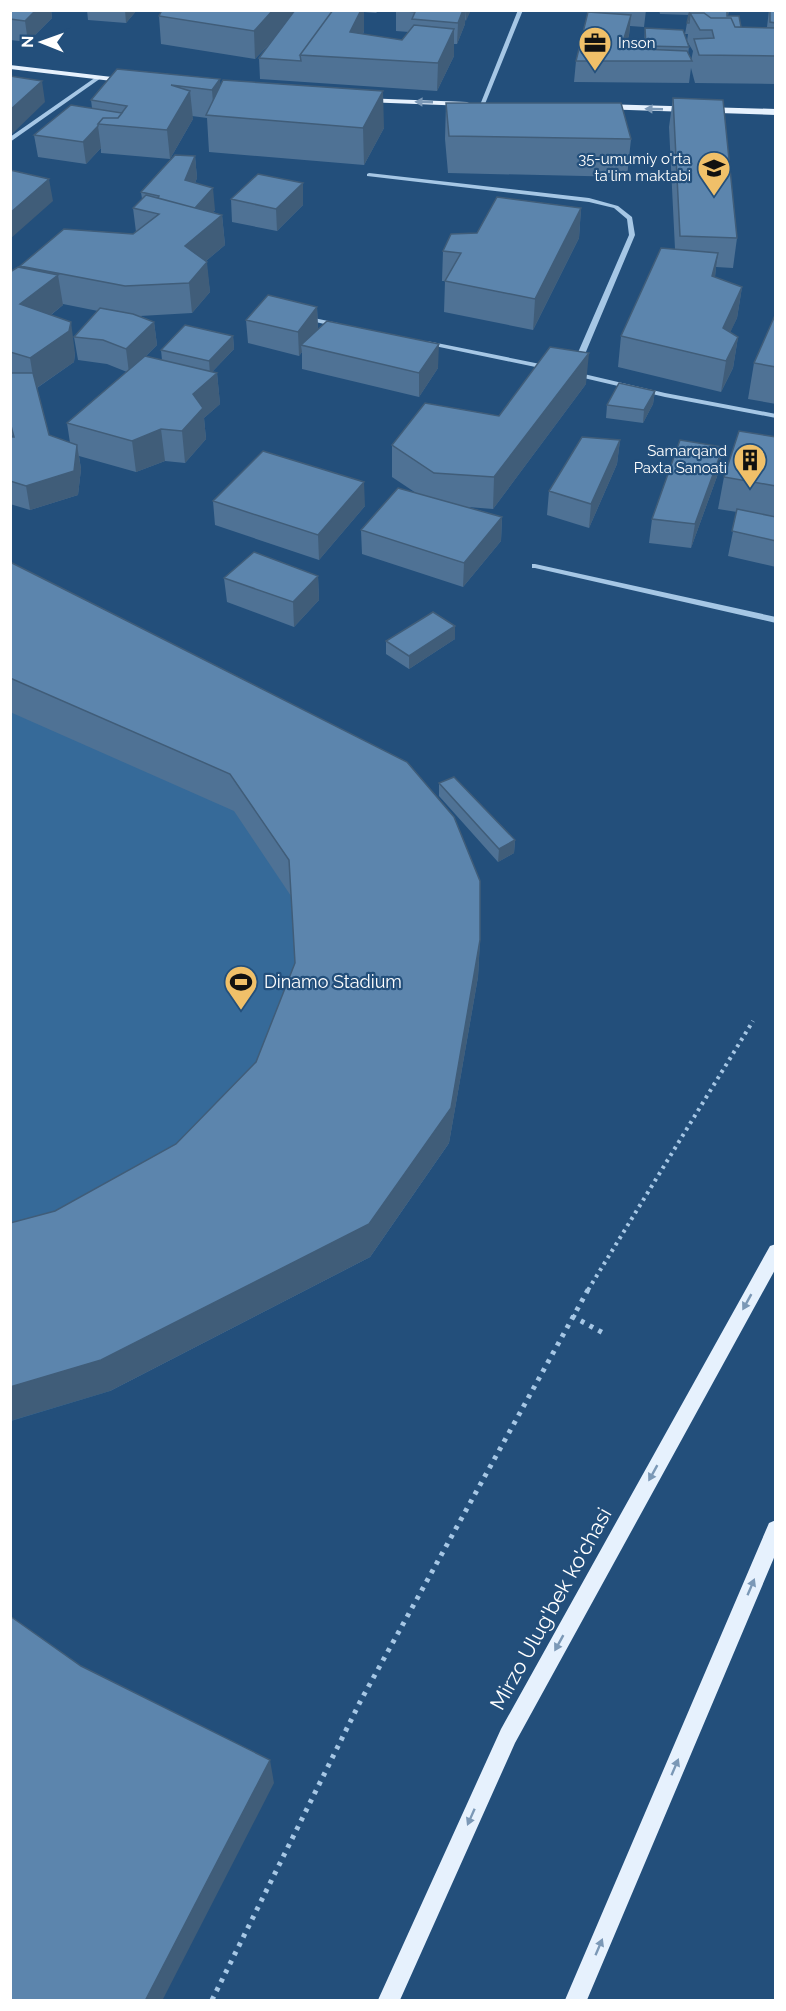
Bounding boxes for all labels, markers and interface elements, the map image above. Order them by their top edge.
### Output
north arrow [12,12,72,72]
office icon: Inson [577,25,613,72]
place label: Inson [618,34,655,52]
text: N [18,35,37,48]
one-way arrow [414,97,433,107]
one-way arrow [645,104,664,114]
place label: 35-umumiy o'rta ta'lim maktabi [578,150,691,185]
school or university icon: 35-umumiy o'rta ta'lim maktabi [696,150,732,197]
place label: Samarqand Paxta Sanoati [634,442,727,477]
building icon: Samarqand Paxta Sanoati [732,442,768,489]
sports icon: Dinamo Stadium [223,964,259,1011]
place label: Dinamo Stadium [264,971,402,992]
one-way arrow [742,1294,752,1311]
one-way arrow [648,1464,658,1481]
street label: Mirzo Ulug'bek ko'chasi [485,1503,617,1714]
one-way arrow [746,1578,756,1596]
one-way arrow [554,1635,564,1652]
one-way arrow [671,1758,680,1776]
one-way arrow [466,1809,476,1827]
one-way arrow [594,1937,604,1955]

